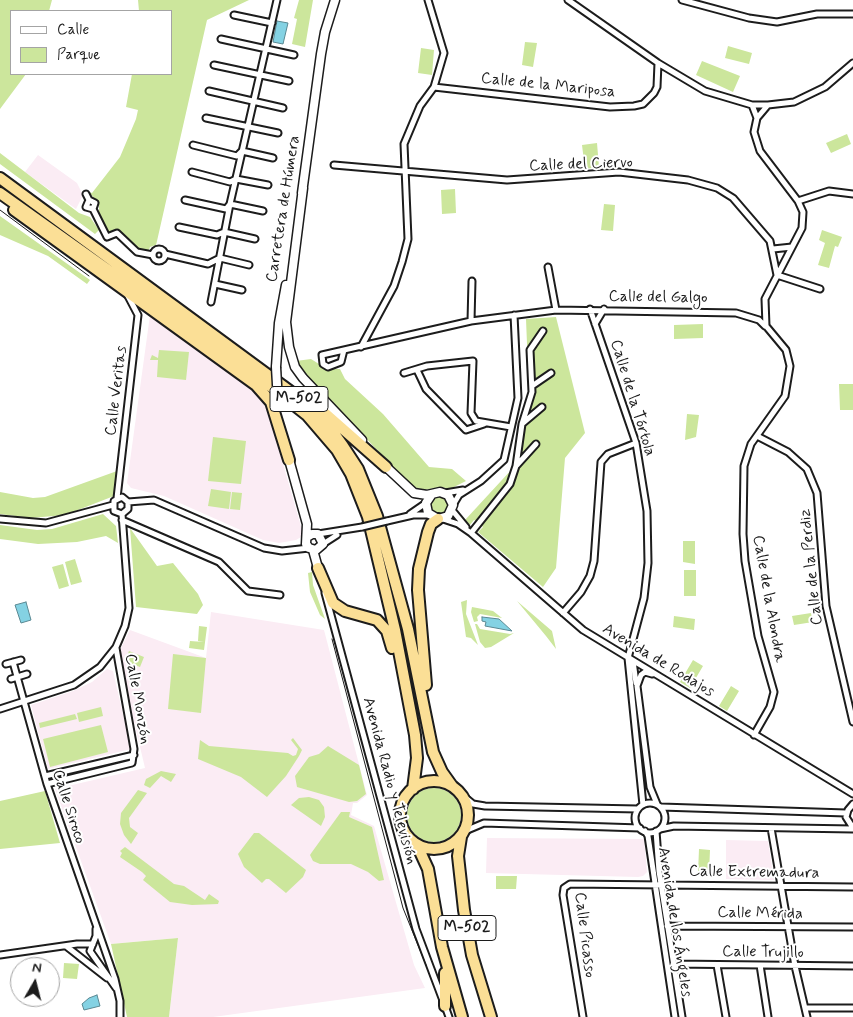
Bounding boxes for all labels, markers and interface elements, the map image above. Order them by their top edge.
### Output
legend [10,10,172,75]
text: Calle [57,20,89,40]
text: Parque [57,45,100,65]
street label: Calle de la Mariposa [480,69,616,103]
street label: Carretera de Húmera [263,134,305,284]
street label: Calle del Ciervo [529,154,633,176]
street label: Calle del Galgo [608,288,708,308]
street label: Calle de la Tórtola [605,337,659,459]
street label: Calle Veritas [102,345,132,437]
road number: M-502 [270,386,328,412]
street label: Calle de la Perdiz [796,508,828,626]
street label: Calle de la Alondra [747,534,789,664]
street label: Avenida de Rodajos [599,620,717,702]
street label: Calle Monzón [120,652,154,746]
street label: Avenida Radio y Televisión [357,695,421,867]
street label: Calle Siroco [47,767,89,847]
street label: Avenida de los Ángeles [653,846,695,998]
street label: Calle Extremadura [689,862,819,884]
street label: Calle Picasso [569,891,599,979]
street label: Calle Mérida [717,904,803,924]
road number: M-502 [438,916,496,940]
street label: Calle Trujillo [722,943,804,963]
north arrow [10,957,60,1007]
text: N [31,959,43,978]

